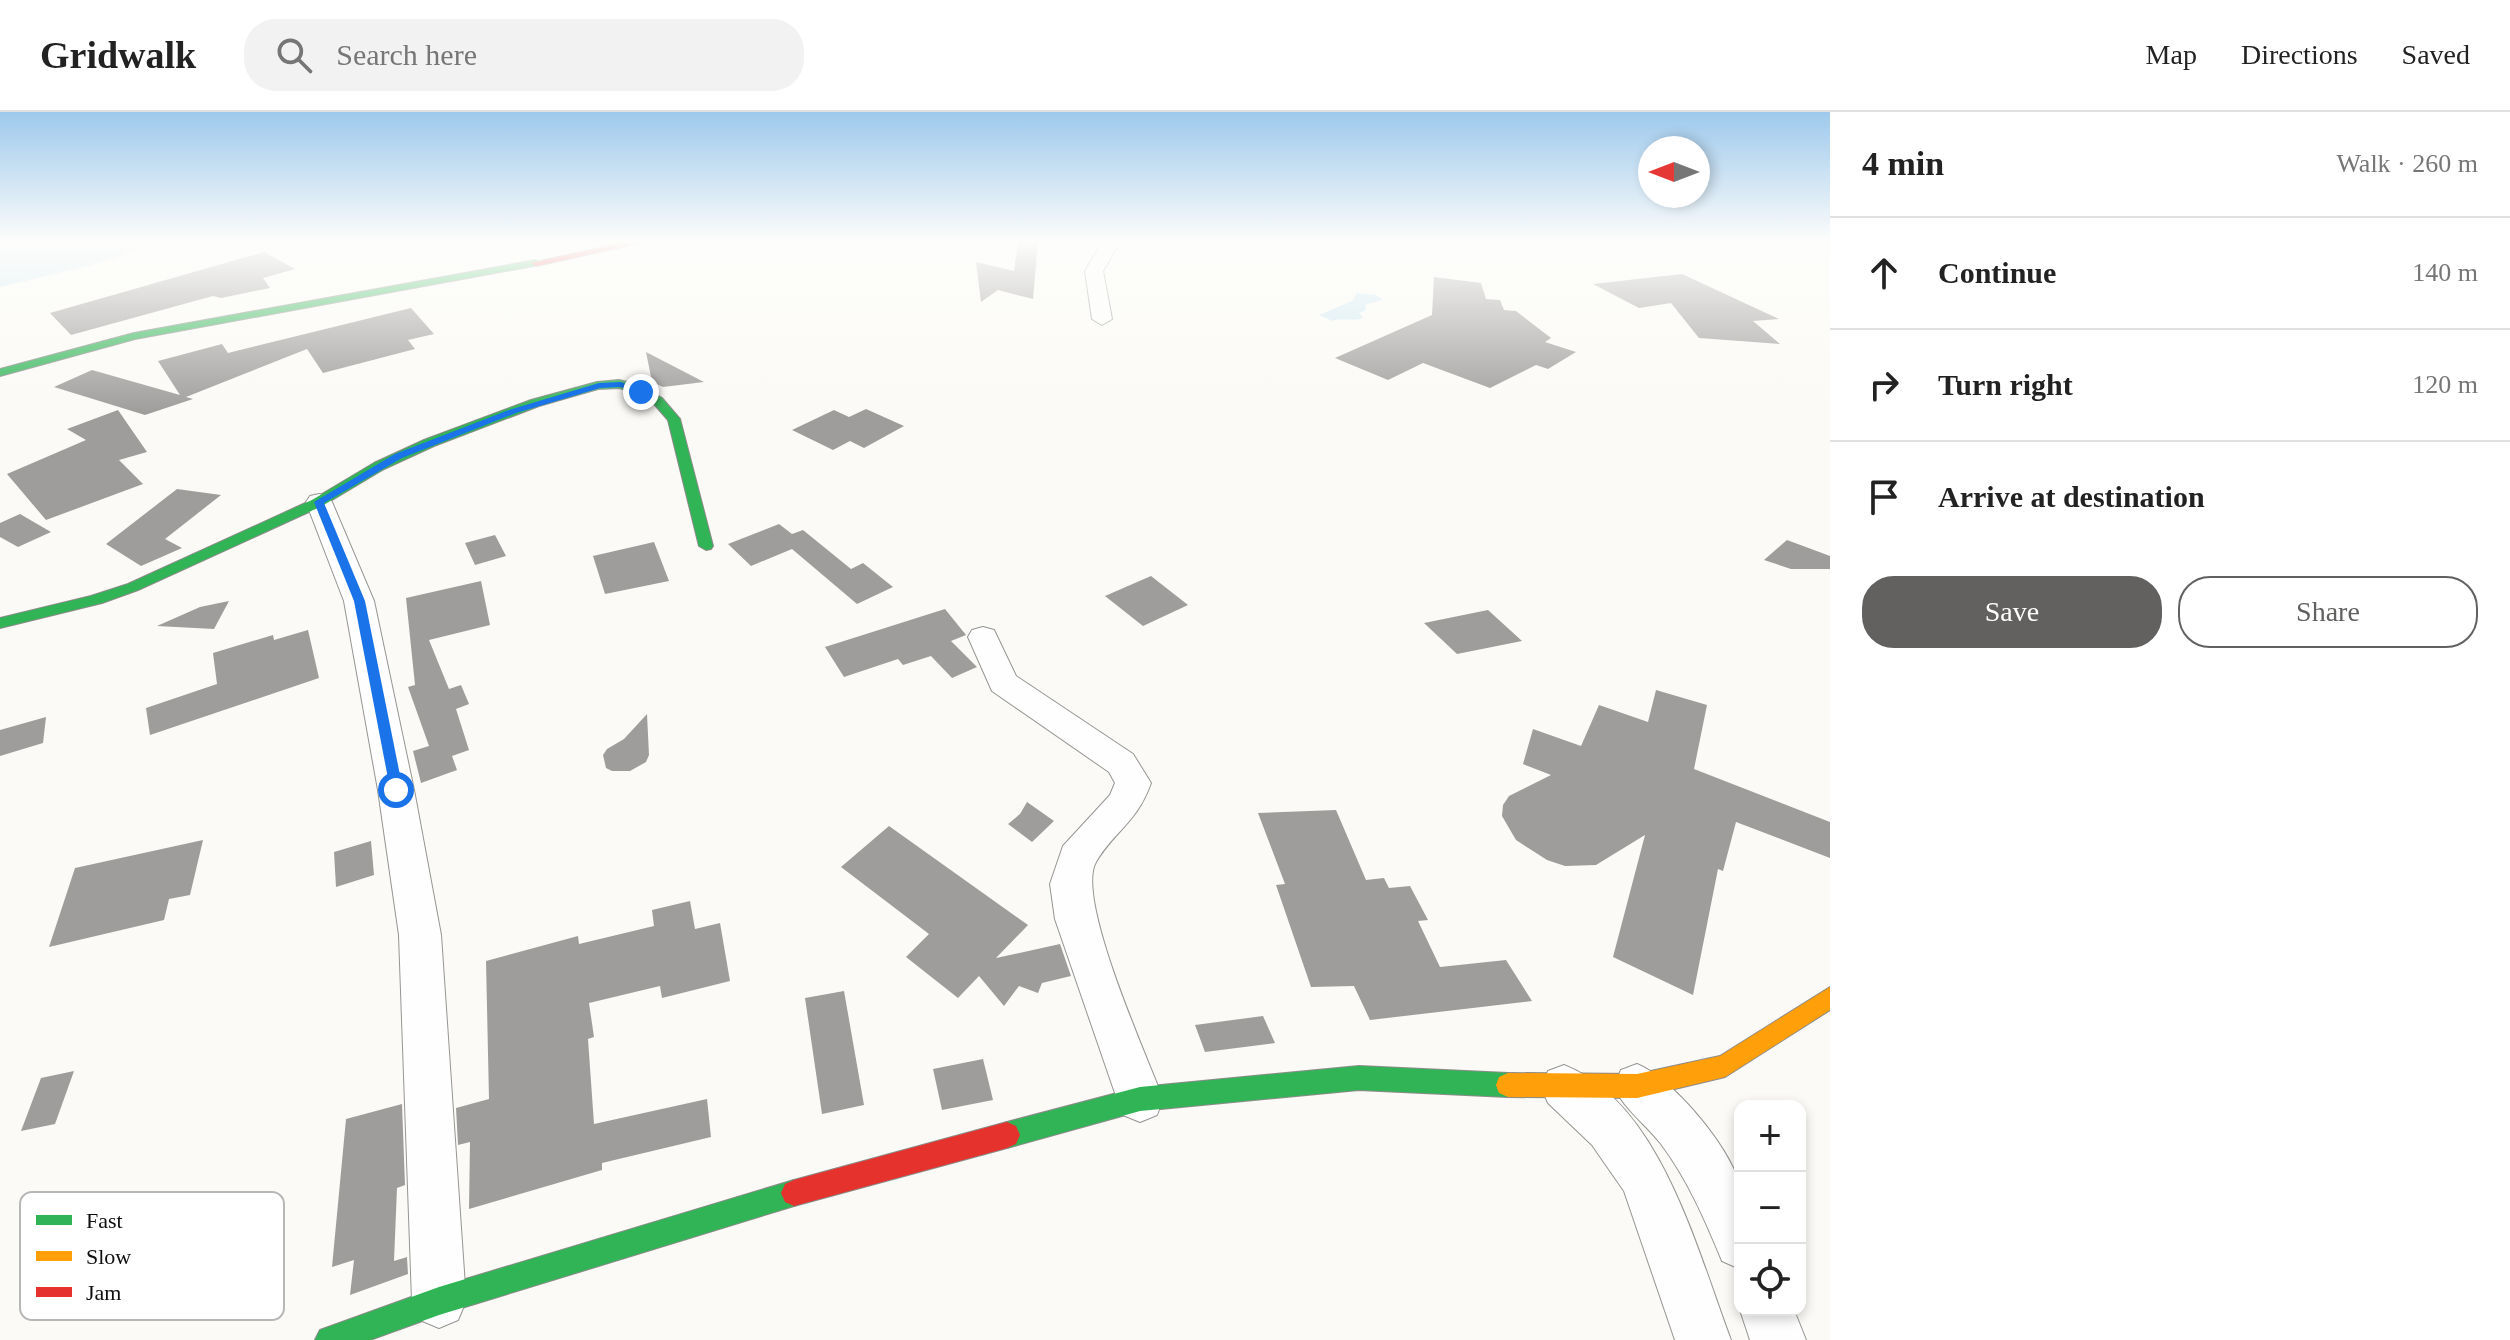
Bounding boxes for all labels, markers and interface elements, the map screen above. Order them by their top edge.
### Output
search box [244,19,804,91]
icon: search [272,33,316,77]
text: Gridwalk [40,34,196,76]
text: Search here [336,38,477,71]
text: Map [2146,39,2197,70]
text: Directions [2241,39,2358,70]
text: Saved [2402,39,2470,70]
north arrow [1638,136,1710,208]
text: 4 min [1862,145,1944,182]
text: Walk · 260 m [2336,149,2478,178]
icon: ahead [1862,251,1906,295]
text: Continue [1938,256,2056,289]
text: 140 m [2412,258,2478,287]
icon: right [1862,363,1906,407]
text: Turn right [1938,368,2073,401]
text: 120 m [2412,370,2478,399]
route end [623,374,659,410]
icon: arrive [1862,475,1906,519]
text: Arrive at destination [1938,480,2205,513]
button: Save [1862,576,2162,648]
button: Share [2178,576,2478,648]
route start [378,772,414,808]
map controls [1734,1100,1806,1316]
button: + [1734,1100,1806,1172]
button: − [1734,1172,1806,1244]
legend [20,1192,284,1320]
text: Fast [86,1208,123,1233]
text: Slow [86,1244,131,1269]
button: locate [1734,1244,1806,1316]
text: Jam [86,1280,121,1305]

